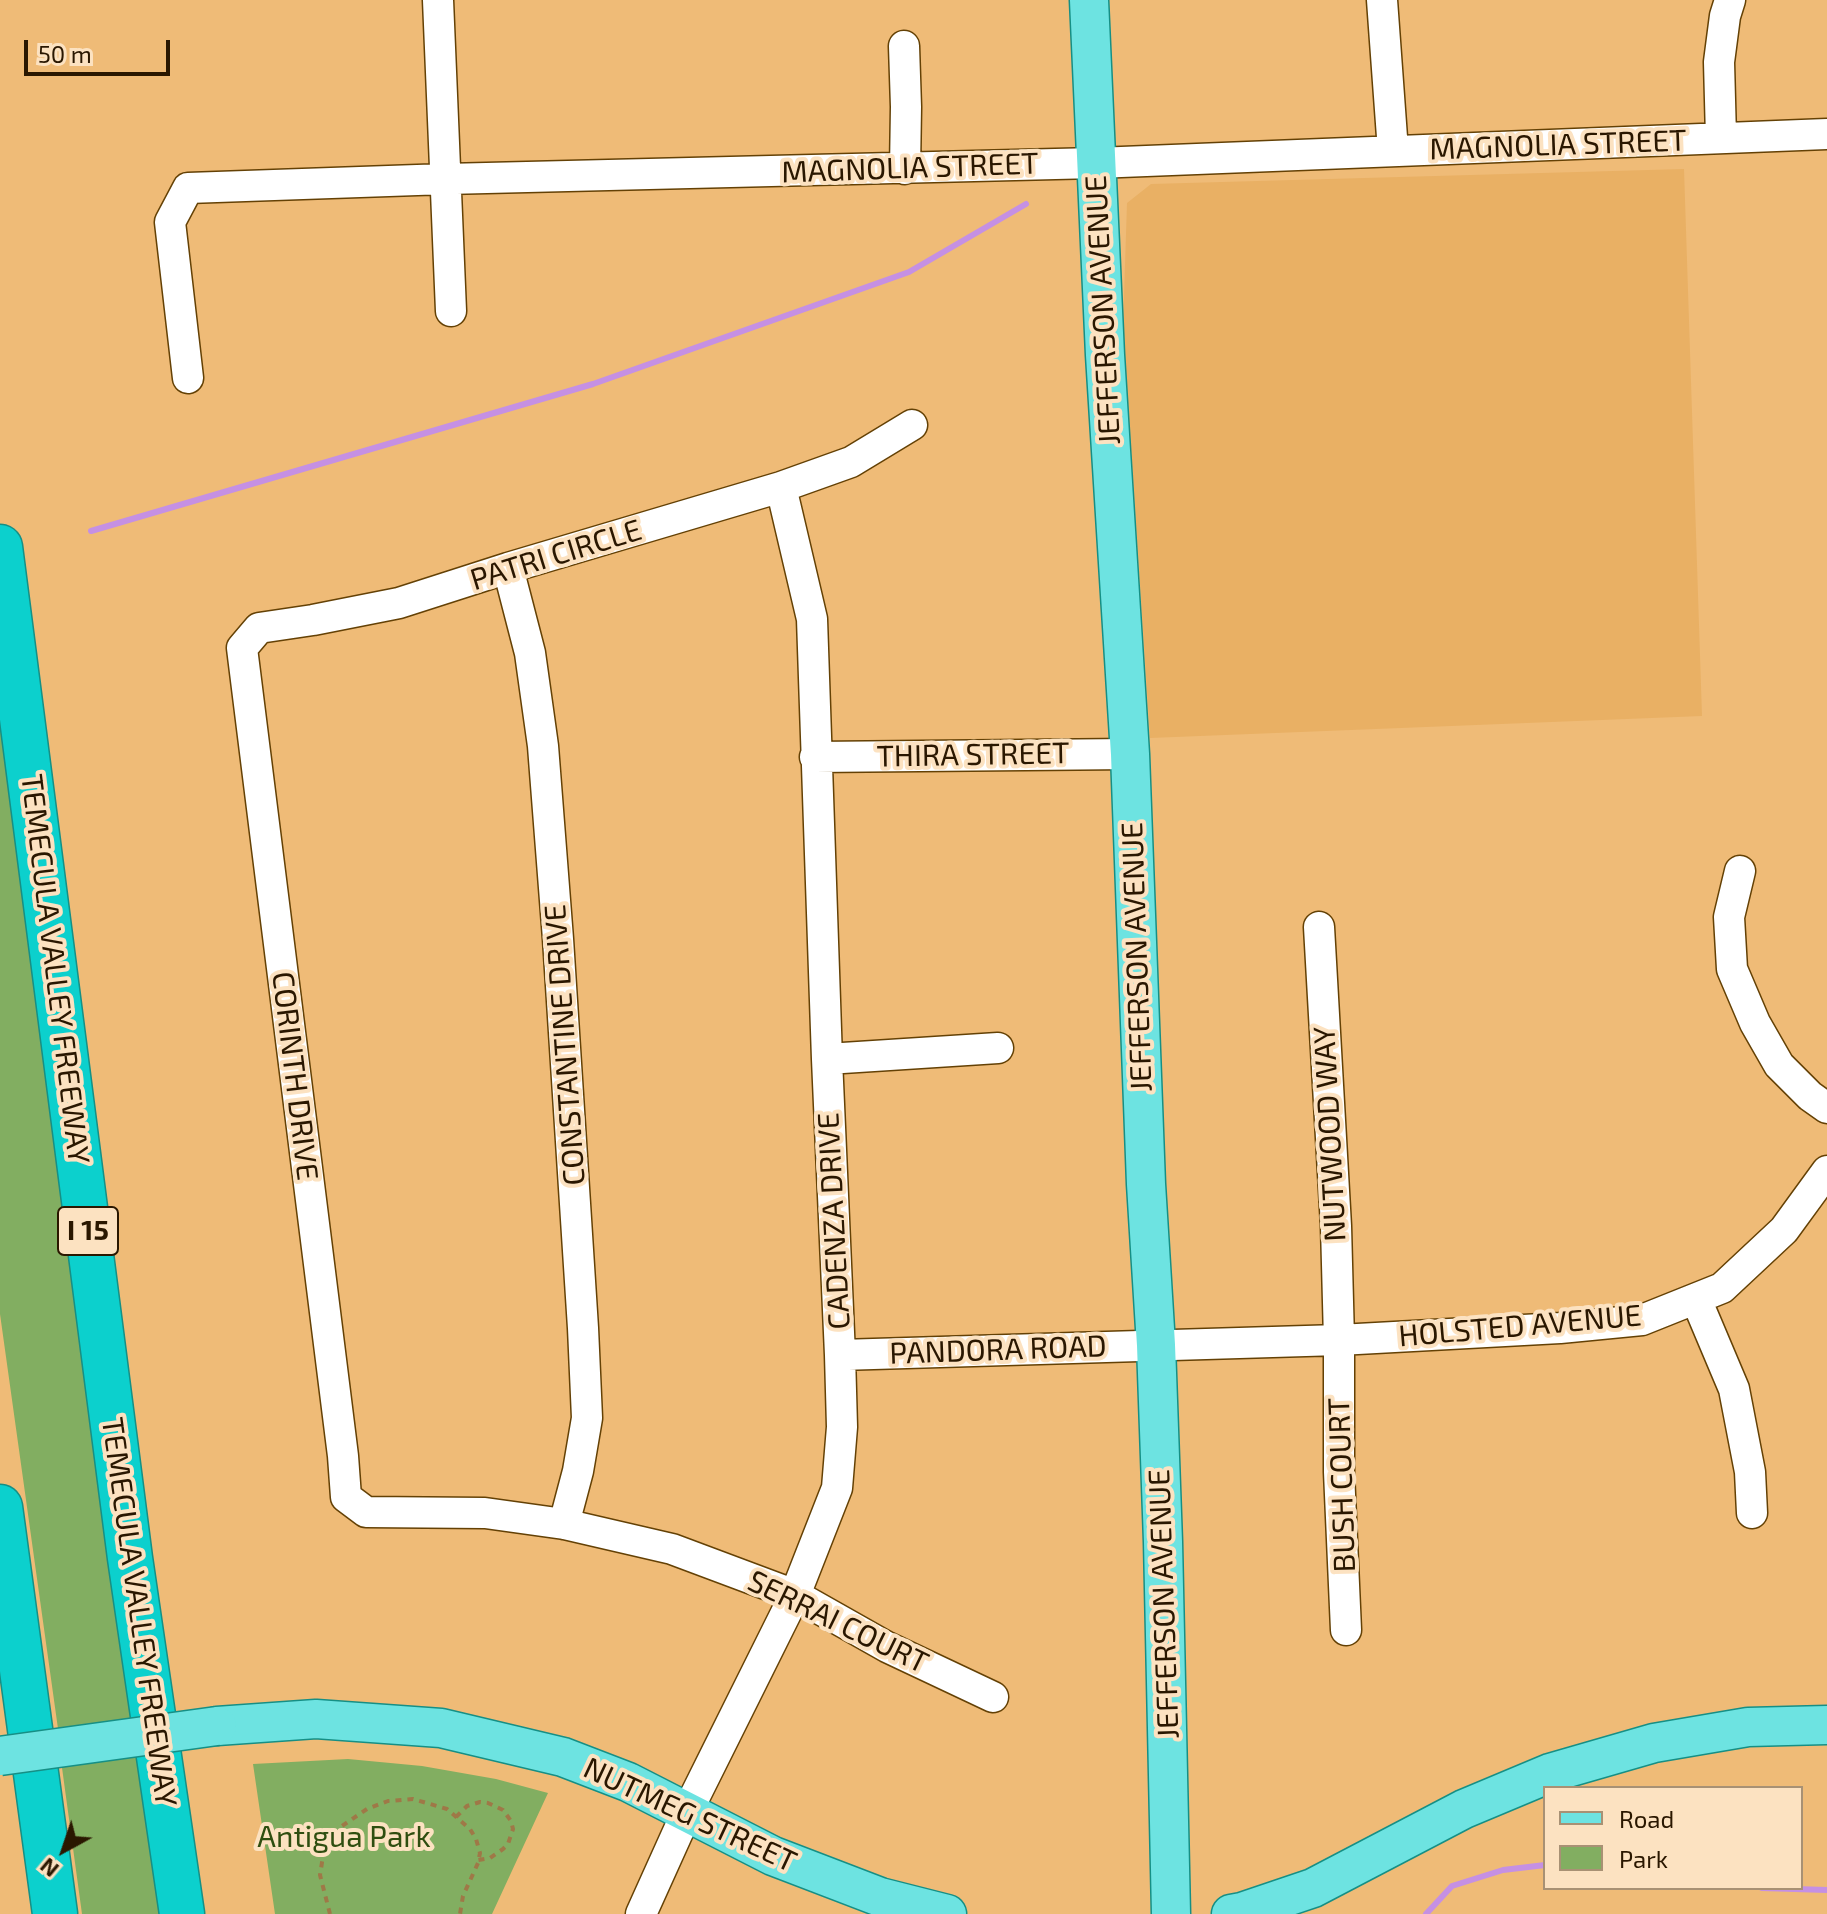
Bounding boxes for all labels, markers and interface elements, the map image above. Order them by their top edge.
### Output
scale bar [28,24,174,74]
text: 50 m [38,39,92,68]
street label: MAGNOLIA STREET [1429,123,1687,167]
street label: MAGNOLIA STREET [781,146,1039,190]
street label: JEFFERSON AVENUE [1078,174,1128,446]
street label: PATRI CIRCLE [466,512,646,598]
street label: THIRA STREET [876,735,1070,775]
street label: TEMECULA VALLEY FREEWAY [13,772,97,1166]
street label: JEFFERSON AVENUE [1114,821,1160,1093]
street label: CONSTANTINE DRIVE [537,903,593,1187]
street label: CORINTH DRIVE [264,970,326,1182]
street label: NUTWOOD WAY [1306,1025,1354,1243]
street label: CADENZA DRIVE [810,1112,858,1330]
road number: I 15 [58,1207,118,1255]
street label: HOLSTED AVENUE [1397,1297,1643,1355]
street label: PANDORA ROAD [889,1328,1107,1372]
street label: BUSH COURT [1321,1397,1363,1573]
street label: TEMECULA VALLEY FREEWAY [94,1415,184,1809]
street label: JEFFERSON AVENUE [1141,1468,1187,1740]
street label: SERRAI COURT [742,1563,934,1681]
street label: NUTMEG STREET [578,1750,802,1880]
legend [1543,1786,1803,1890]
text: Road [1619,1804,1674,1833]
north arrow [24,1810,104,1890]
park label: Antigua Park [257,1819,431,1855]
text: Park [1619,1844,1668,1873]
text: N [34,1853,63,1883]

